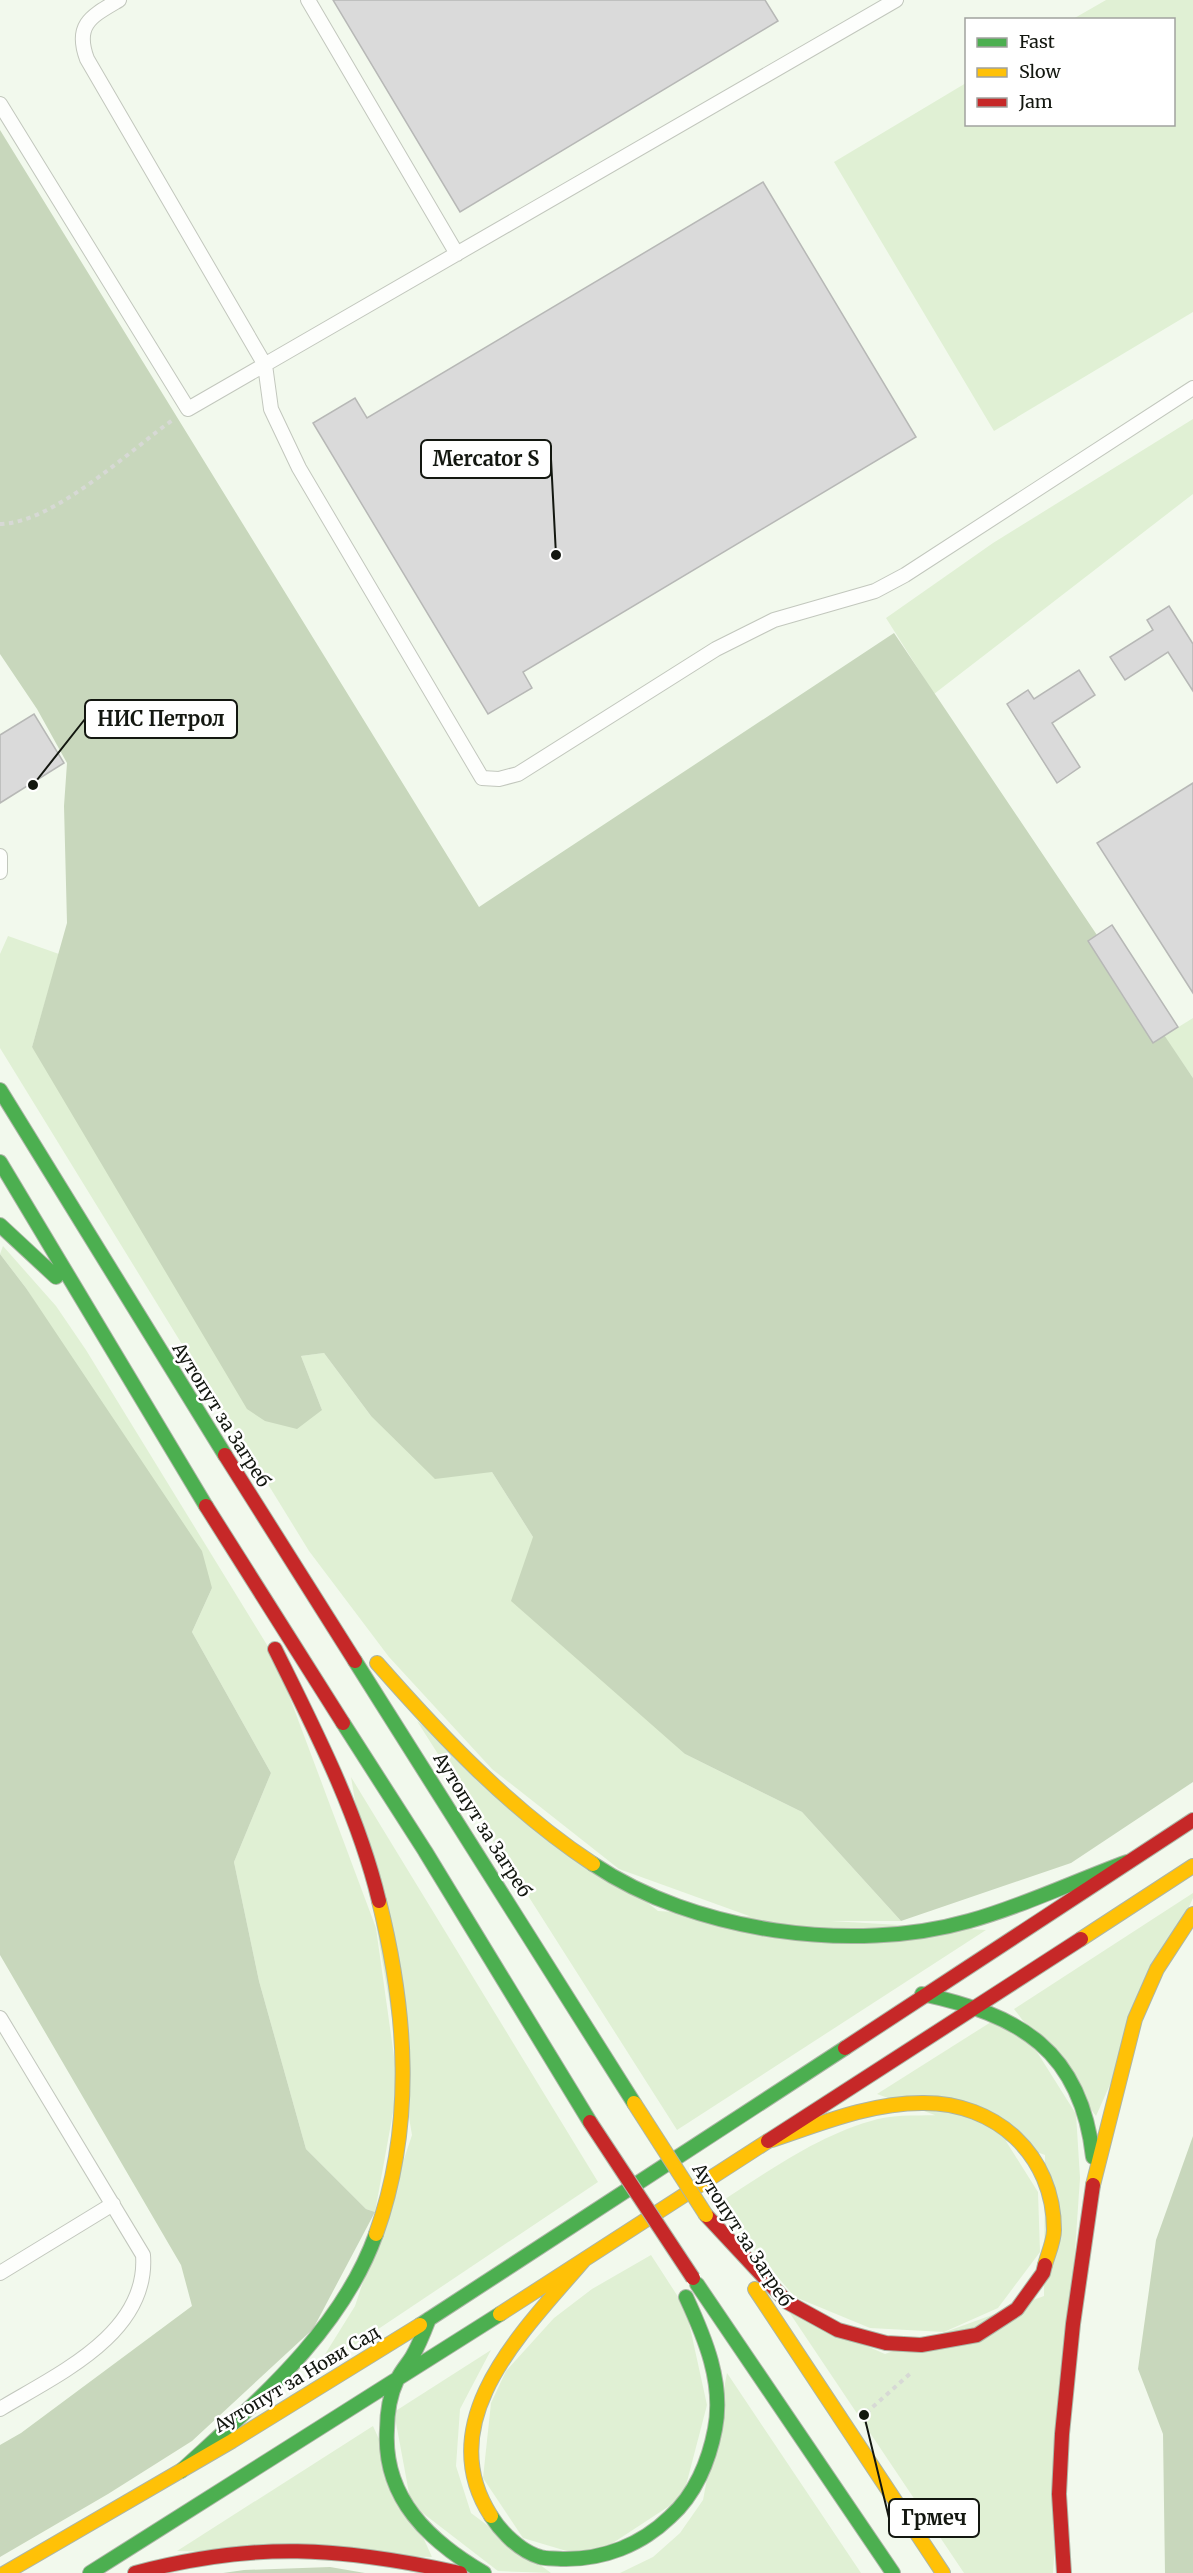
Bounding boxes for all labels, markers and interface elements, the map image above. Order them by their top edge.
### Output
legend [965,18,1175,126]
text: Fast [1019,30,1055,53]
text: Slow [1019,60,1062,83]
text: Jam [1018,90,1053,113]
callout: Mercator S [421,440,551,478]
text: Mercator S [433,446,539,471]
callout: НИС Петрол [85,700,237,738]
text: НИС Петрол [97,706,225,731]
street label: Аутопут за Загреб [167,1337,275,1491]
street label: Аутопут за Загреб [428,1747,536,1901]
street label: Аутопут за Загреб [687,2158,797,2311]
street label: Аутопут за Нови Сад [209,2320,384,2438]
callout: Грмеч [889,2499,979,2537]
text: Грмеч [901,2505,967,2530]

